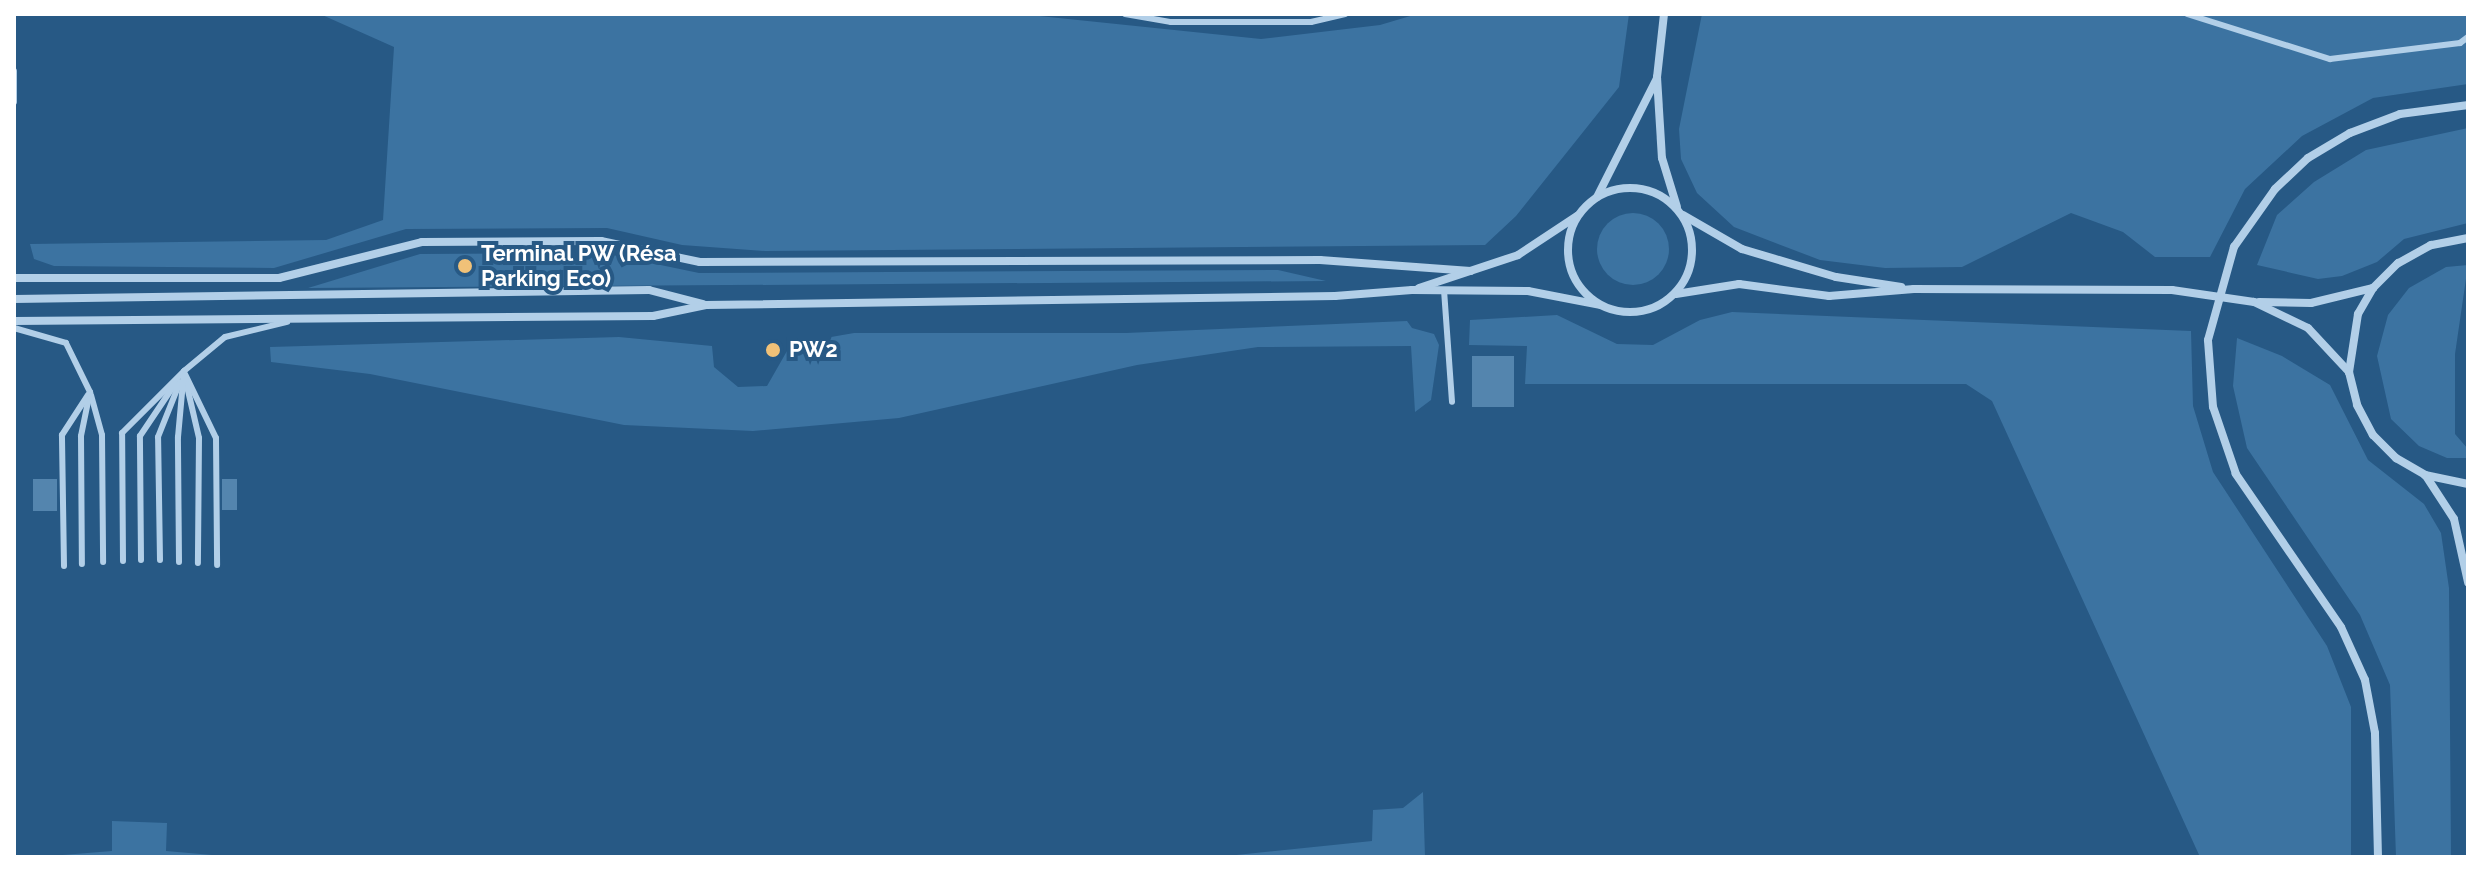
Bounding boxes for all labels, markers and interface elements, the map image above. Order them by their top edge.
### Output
place label: Terminal PW (Résa Parking Eco) [481,240,678,292]
marker: Terminal PW (Résa Parking Eco) [456,257,474,275]
place label: PW2 [789,337,838,363]
marker: PW2 [764,341,782,359]

